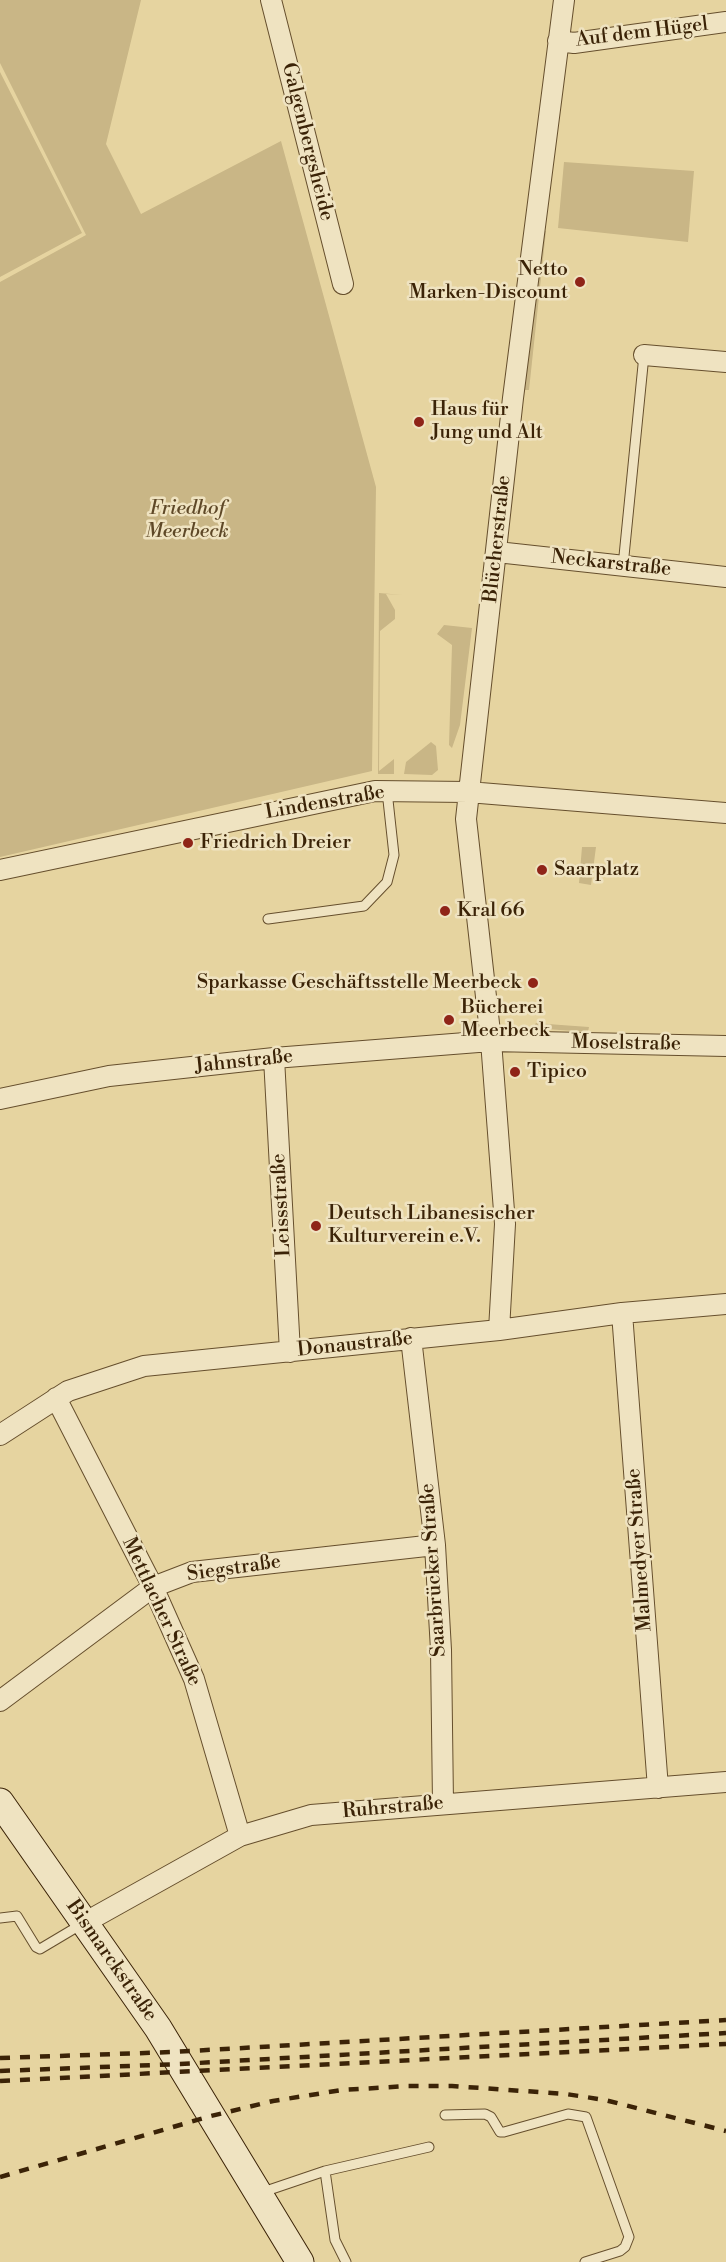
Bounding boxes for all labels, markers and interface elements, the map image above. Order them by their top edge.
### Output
street label: Auf dem Hügel [575,13,709,53]
street label: Galgenbergsheide [276,60,338,224]
place label: Netto Marken-Discount [409,258,568,305]
marker: Netto Marken-Discount [573,275,587,289]
place label: Haus für Jung und Alt [431,398,543,445]
marker: Haus für Jung und Alt [412,415,426,429]
street label: Blücherstraße [479,474,517,604]
park label: Friedhof Meerbeck [145,497,229,544]
street label: Neckarstraße [550,546,672,582]
street label: Lindenstraße [263,781,387,825]
place label: Friedrich Dreier [200,831,351,855]
marker: Friedrich Dreier [181,836,195,850]
place label: Saarplatz [554,858,639,882]
marker: Saarplatz [535,863,549,877]
place label: Kral 66 [457,899,525,923]
marker: Kral 66 [438,904,452,918]
place label: Sparkasse Geschäftsstelle Meerbeck [197,971,521,995]
marker: Sparkasse Geschäftsstelle Meerbeck [526,976,540,990]
place label: Bücherei Meerbeck [461,996,549,1043]
marker: Bücherei Meerbeck [442,1013,456,1027]
street label: Moselstraße [571,1031,681,1057]
street label: Jahnstraße [194,1045,294,1079]
place label: Tipico [527,1060,587,1084]
marker: Tipico [508,1065,522,1079]
street label: Leissstraße [267,1153,297,1257]
place label: Deutsch Libanesischer Kulturverein e.V. [328,1202,535,1249]
marker: Deutsch Libanesischer Kulturverein e.V. [309,1219,323,1233]
street label: Donaustraße [296,1327,414,1363]
street label: Malmedyer Straße [622,1467,658,1633]
street label: Saarbrücker Straße [416,1482,452,1658]
street label: Mettlacher Straße [116,1534,206,1690]
street label: Siegstraße [186,1551,282,1587]
street label: Ruhrstraße [341,1792,445,1824]
street label: Bismarckstraße [60,1896,162,2026]

